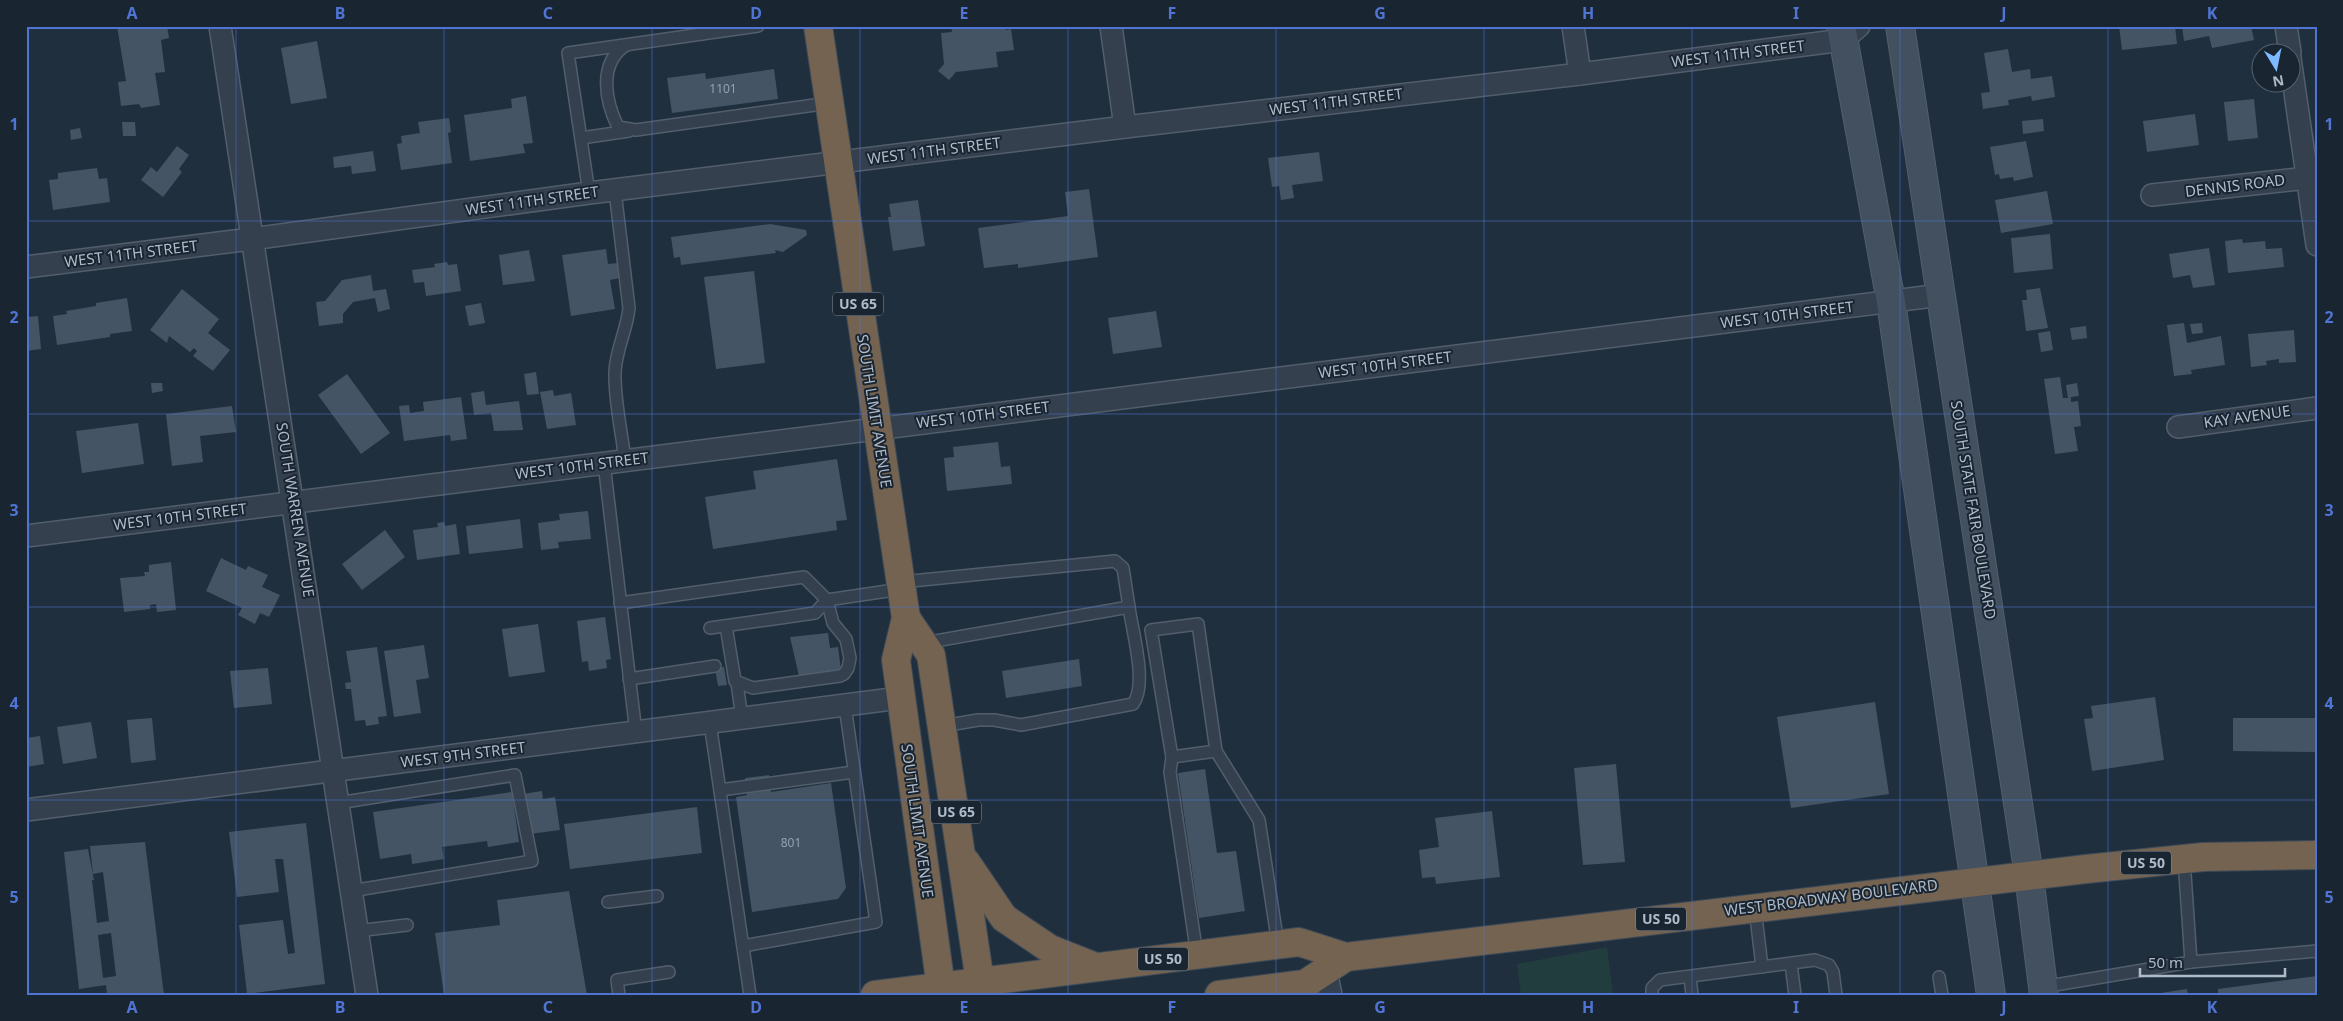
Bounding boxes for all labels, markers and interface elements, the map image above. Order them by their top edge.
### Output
text: A [126,2,138,24]
text: B [335,2,345,24]
text: C [543,2,553,24]
text: D [750,2,762,24]
text: E [960,2,969,24]
text: F [1168,2,1176,24]
text: G [1374,2,1386,24]
text: H [1582,2,1594,24]
text: I [1793,2,1799,24]
text: J [1999,2,2007,24]
text: K [2207,2,2218,24]
street label: WEST 11TH STREET [1670,35,1806,71]
north arrow [2250,42,2300,92]
text: N [2271,71,2286,92]
house number: 1101 [709,80,737,97]
street label: WEST 11TH STREET [1268,83,1404,119]
text: 1 [9,113,19,135]
text: 1 [2324,113,2334,135]
street label: WEST 11TH STREET [866,132,1002,168]
street label: DENNIS ROAD [2184,169,2286,201]
street label: WEST 11TH STREET [464,181,600,219]
street label: WEST 11TH STREET [63,235,199,271]
road number: US 65 [833,292,883,316]
street label: WEST 10TH STREET [1719,296,1855,332]
text: 2 [9,306,19,328]
text: 2 [2324,306,2334,328]
street label: SOUTH LIMIT AVENUE [853,333,897,489]
street label: WEST 10TH STREET [1317,346,1453,382]
street label: WEST 10TH STREET [915,396,1051,432]
street label: SOUTH STATE FAIR BOULEVARD [1947,399,2001,621]
street label: KAY AVENUE [2202,400,2292,432]
street label: SOUTH WARREN AVENUE [272,421,320,599]
street label: WEST 10TH STREET [514,447,650,483]
street label: WEST 10TH STREET [112,498,248,534]
text: 3 [9,499,19,521]
text: 3 [2324,499,2334,521]
text: 4 [9,692,19,714]
text: 4 [2324,692,2334,714]
street label: WEST 9TH STREET [399,736,527,772]
street label: SOUTH LIMIT AVENUE [897,743,939,899]
road number: US 65 [931,800,981,824]
house number: 801 [781,834,801,851]
road number: US 50 [2121,851,2171,874]
street label: WEST BROADWAY BOULEVARD [1723,874,1939,920]
text: 5 [9,886,19,908]
text: 5 [2324,886,2334,908]
road number: US 50 [1636,908,1686,931]
scale bar [2140,946,2286,978]
road number: US 50 [1138,948,1188,971]
text: 50 m [2148,952,2183,972]
text: A [126,996,138,1018]
text: B [335,996,345,1018]
text: C [543,996,553,1018]
text: D [750,996,762,1018]
text: E [960,996,969,1018]
text: F [1168,996,1176,1018]
text: G [1374,996,1386,1018]
text: H [1582,996,1594,1018]
text: I [1793,996,1799,1018]
text: J [1999,996,2007,1018]
text: K [2207,996,2218,1018]

